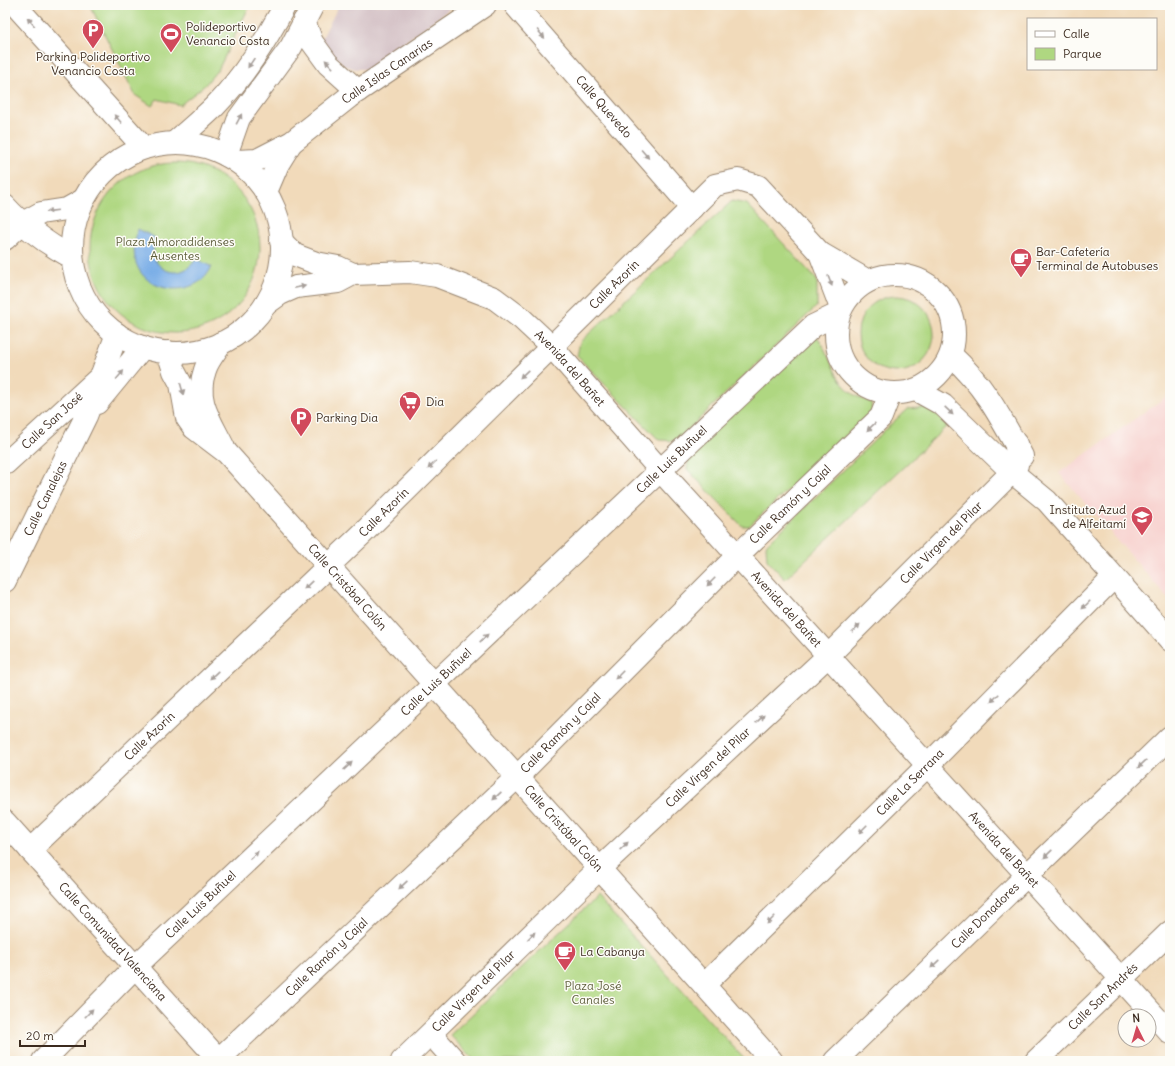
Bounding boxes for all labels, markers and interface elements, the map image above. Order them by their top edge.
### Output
parking icon: Parking Polideportivo Venancio Costa [80,17,106,50]
one-way arrow [27,18,36,27]
legend [1027,18,1157,70]
place label: Polideportivo Venancio Costa [186,19,270,48]
sports icon: Polideportivo Venancio Costa [158,21,184,54]
text: Calle [1063,26,1090,41]
one-way arrow [536,29,545,40]
street label: Calle Islas Canarias [338,35,435,107]
text: Parque [1063,46,1102,61]
place label: Parking Polideportivo Venancio Costa [36,49,150,78]
one-way arrow [247,58,255,68]
one-way arrow [324,59,334,69]
street label: Calle Quevedo [573,72,636,141]
one-way arrow [236,113,242,125]
one-way arrow [113,114,123,124]
one-way arrow [640,148,649,159]
one-way arrow [46,208,58,214]
park label: Plaza Almoradidenses Ausentes [116,234,234,263]
place label: Bar-Cafetería Terminal de Autobuses [1036,244,1158,273]
cafe icon: Bar-Cafetería Terminal de Autobuses [1008,246,1034,279]
street label: Calle Azorín [586,256,642,312]
one-way arrow [828,275,834,287]
one-way arrow [294,284,306,290]
street label: Avenida del Bañet [532,327,608,409]
one-way arrow [519,369,529,379]
one-way arrow [115,370,124,380]
one-way arrow [179,383,185,395]
street label: Calle San José [18,389,86,452]
supermarket icon: Dia [397,389,423,422]
place label: Dia [426,394,444,409]
parking icon: Parking Dia [288,405,314,438]
one-way arrow [944,406,954,416]
place label: Parking Dia [316,410,378,425]
street label: Calle Luis Buñuel [633,422,710,496]
one-way arrow [866,422,876,432]
street label: Calle Canalejas [20,458,70,538]
one-way arrow [427,460,437,470]
street label: Calle Ramón y Cajal [746,461,834,547]
street label: Calle Azorín [355,484,412,540]
street label: Calle Virgen del Pilar [896,498,985,587]
place label: Instituto Azud de Alfeitamí [1050,502,1126,531]
school or university icon: Instituto Azud de Alfeitamí [1129,504,1155,537]
street label: Calle Cristóbal Colón [305,540,390,633]
street label: Avenida del Bañet [748,568,825,650]
one-way arrow [706,577,716,587]
one-way arrow [303,581,314,590]
one-way arrow [1081,600,1091,610]
one-way arrow [851,623,861,633]
one-way arrow [479,633,489,643]
street label: Calle Luis Buñuel [397,645,474,719]
one-way arrow [209,670,219,680]
one-way arrow [614,670,624,680]
street label: Calle Ramón y Cajal [517,689,604,776]
one-way arrow [990,693,1000,703]
street label: Calle Azorín [121,708,178,763]
one-way arrow [755,714,765,724]
street label: Calle Virgen del Pilar [662,724,753,810]
street label: Calle La Serrana [873,745,947,819]
one-way arrow [1137,759,1147,769]
one-way arrow [343,761,353,771]
street label: Calle Cristóbal Colón [521,782,607,874]
one-way arrow [492,791,502,801]
street label: Avenida del Bañet [966,808,1042,890]
one-way arrow [858,824,868,834]
one-way arrow [619,841,629,850]
one-way arrow [249,850,259,860]
one-way arrow [1043,850,1053,859]
street label: Calle Luis Buñuel [162,867,239,941]
street label: Calle Comunidad Valenciana [56,879,170,1004]
street label: Calle Donadores [948,879,1022,952]
one-way arrow [398,881,408,890]
street label: Calle Ramón y Cajal [282,914,371,999]
one-way arrow [766,915,776,925]
one-way arrow [526,931,536,941]
cafe icon: La Cabanya [552,939,578,972]
place label: La Cabanya [580,944,645,959]
street label: Calle Virgen del Pilar [428,947,518,1035]
one-way arrow [930,959,940,969]
street label: Calle San Andrés [1065,959,1141,1033]
park label: Plaza José Canales [565,978,621,1007]
one-way arrow [85,1008,94,1018]
north arrow [1117,1008,1157,1048]
text: N [1132,1011,1141,1025]
scale bar [20,1022,85,1048]
text: 20 m [26,1028,54,1043]

